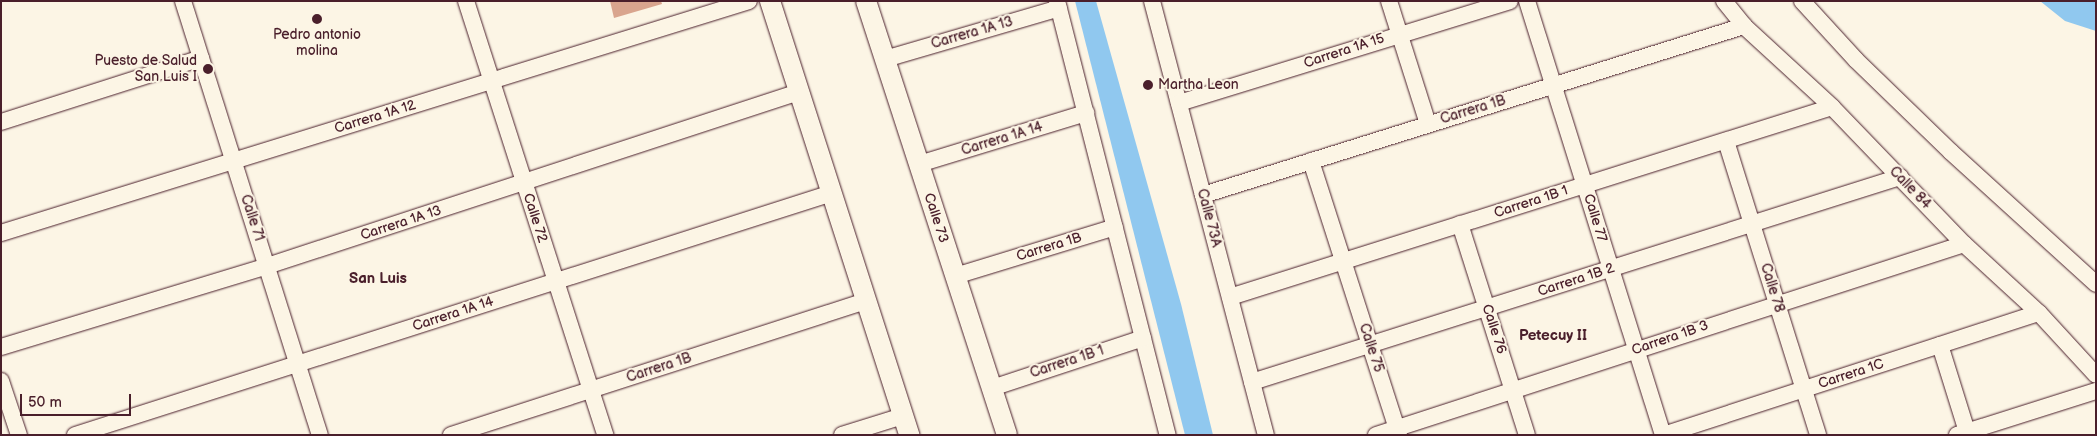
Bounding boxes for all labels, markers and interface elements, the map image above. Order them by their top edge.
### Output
marker: Pedro antonio molina [311,13,323,25]
street label: Carrera 1A 13 [929,13,1015,53]
place label: Pedro antonio molina [273,27,361,59]
street label: Carrera 1A 15 [1302,30,1386,72]
place label: Puesto de Salud San Luis I [94,53,197,85]
marker: Puesto de Salud San Luis I [201,62,215,76]
place label: Martha Leon [1158,77,1239,93]
marker: Martha Leon [1142,79,1154,91]
street label: Carrera 1B [1438,92,1508,128]
street label: Carrera 1A 12 [332,97,418,137]
street label: Carrera 1A 14 [959,119,1045,159]
street label: Calle 84 [1886,163,1934,213]
street label: Carrera 1B 1 [1492,182,1570,222]
street label: Calle 73A [1193,187,1225,249]
street label: Calle 72 [519,191,551,245]
street label: Calle 73 [920,191,952,245]
street label: Calle 71 [237,192,267,244]
street label: Calle 77 [1580,192,1610,244]
street label: Carrera 1A 13 [358,202,444,244]
street label: Carrera 1B [1014,229,1084,265]
street label: Carrera 1B 2 [1536,260,1616,300]
street label: Calle 78 [1756,261,1788,315]
district label: San Luis [349,270,407,288]
street label: Carrera 1A 14 [410,293,496,335]
street label: Calle 76 [1478,302,1510,356]
street label: Carrera 1B 3 [1629,317,1711,359]
street label: Calle 75 [1355,321,1387,375]
district label: Petecuy II [1519,327,1587,345]
street label: Carrera 1B 1 [1028,342,1106,382]
street label: Carrera 1B [624,350,694,386]
street label: Carrera 1C [1816,356,1886,392]
scale bar [22,384,134,416]
text: 50 m [28,393,62,412]

